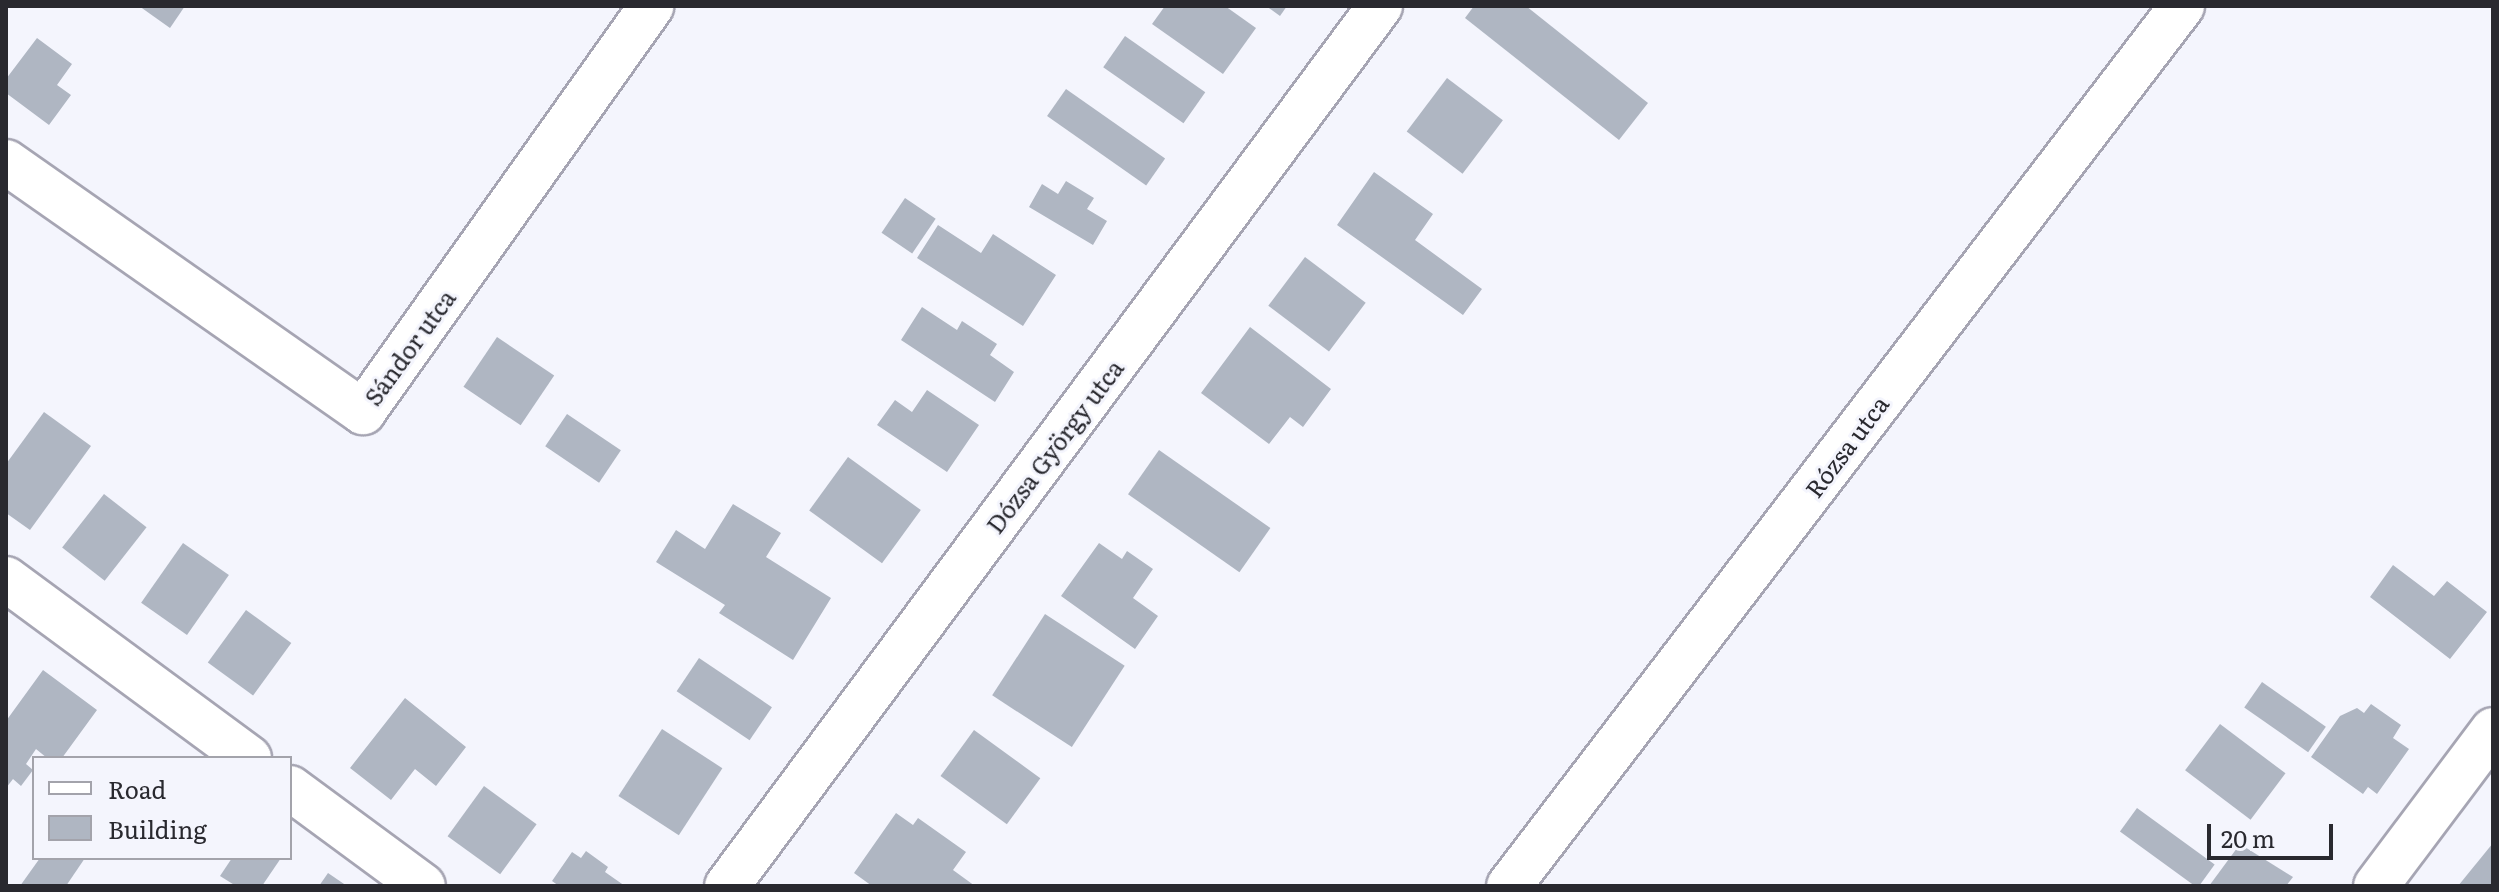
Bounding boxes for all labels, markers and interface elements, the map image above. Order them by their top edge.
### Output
street label: Sándor utca [357,284,461,410]
street label: Dózsa György utca [979,354,1129,538]
street label: Rózsa utca [1798,389,1894,503]
legend [32,756,292,860]
text: Road [108,771,166,806]
scale bar [2211,808,2337,858]
text: Building [108,811,207,846]
text: 20 m [2221,820,2275,855]

